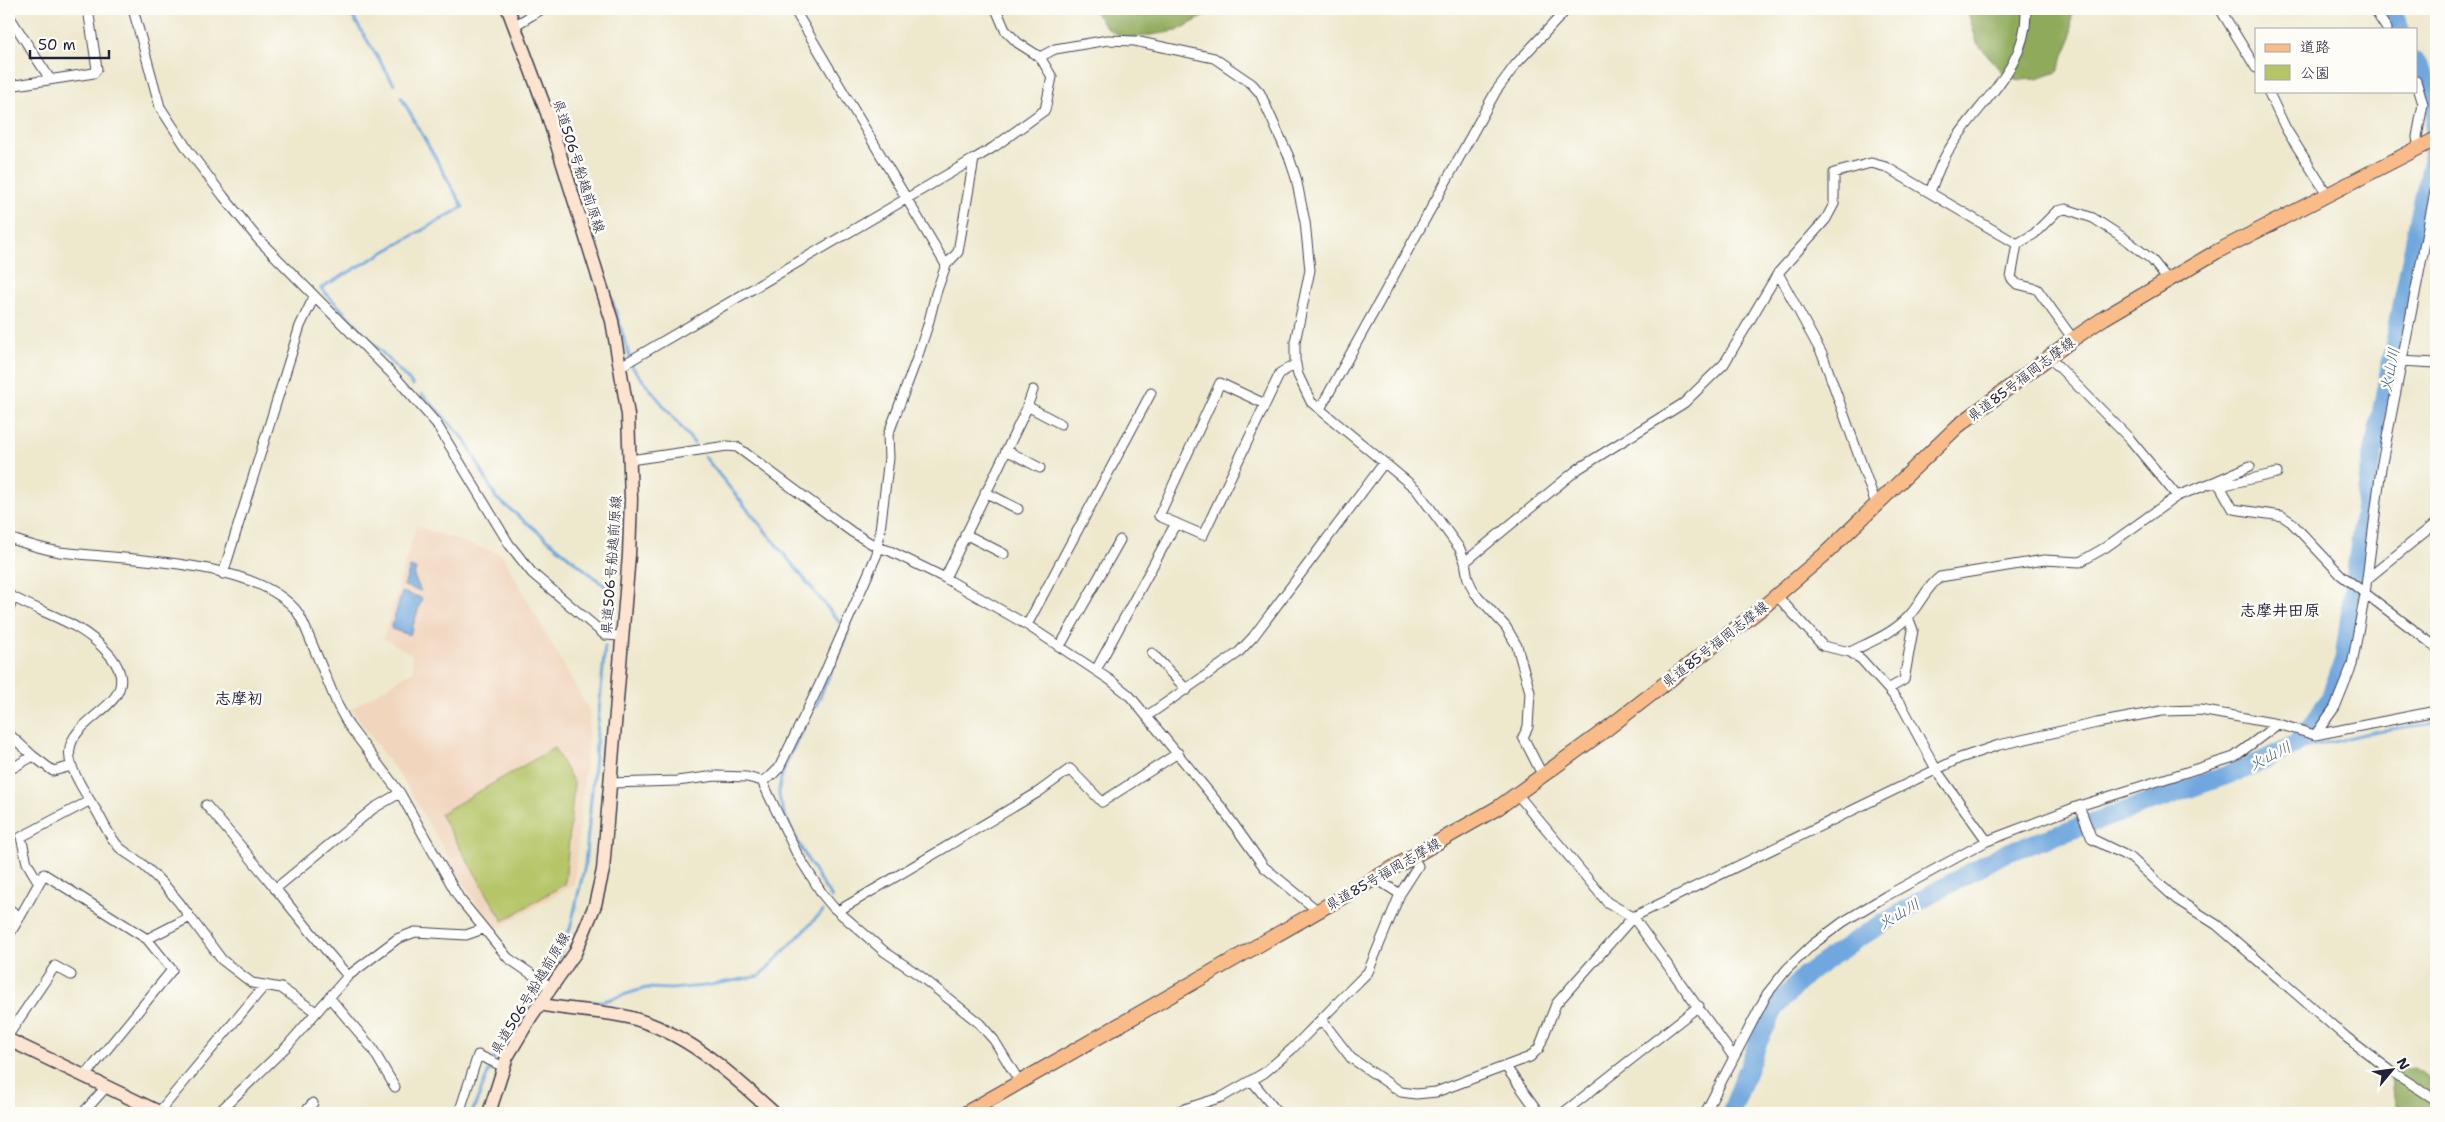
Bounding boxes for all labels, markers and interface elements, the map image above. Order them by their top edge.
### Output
scale bar [30,28,109,60]
legend [2255,28,2418,92]
text: 50 m [38,35,76,55]
text: 道路 [2300,37,2330,57]
text: 公園 [2300,63,2330,83]
street label: 県道506号船越前原線 [549,97,609,235]
street label: 県道85号福岡志摩線 [1964,333,2078,425]
water label: 火山川 [2376,346,2404,394]
street label: 県道506号船越前原線 [597,495,625,635]
street label: 県道85号福岡志摩線 [1658,597,1772,691]
district label: 志摩井田原 [2240,600,2320,621]
district label: 志摩初 [215,688,263,709]
water label: 火山川 [2245,737,2295,775]
street label: 県道85号福岡志摩線 [1322,834,1444,914]
water label: 火山川 [1875,894,1923,934]
street label: 県道506号船越前原線 [486,928,574,1058]
north arrow [2368,1044,2418,1094]
text: N [2393,1054,2414,1073]

